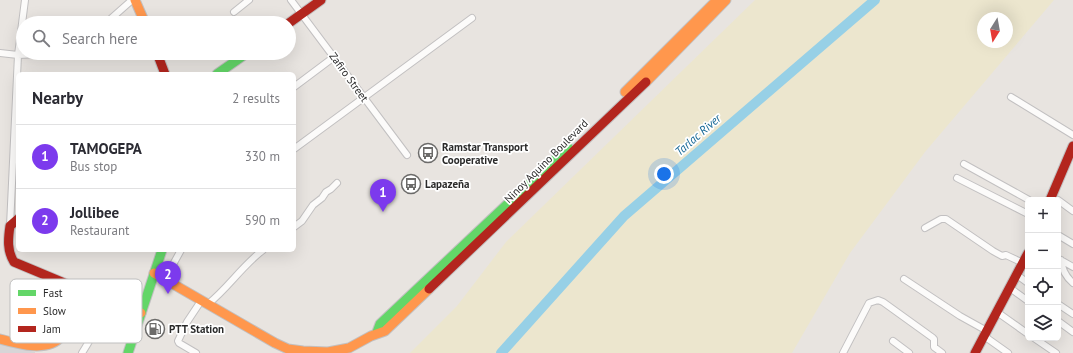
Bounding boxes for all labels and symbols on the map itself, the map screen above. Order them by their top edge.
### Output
north arrow [977,12,1013,48]
street label: Zafiro Street [326,49,372,105]
water label: Tarlac River [672,110,725,159]
street label: Ninoy Aquino Boulevard [501,116,591,206]
place label: Ramstar Transport Cooperative [442,140,528,167]
bus stop icon: Ramstar Transport Cooperative [417,142,439,164]
your location [654,164,674,184]
bus stop icon: Lapazeña [400,173,422,195]
place label: Lapazeña [425,177,470,191]
pin: 1 [370,179,396,212]
pin: 2 [155,261,181,294]
legend [10,279,142,343]
text: Fast [43,286,63,300]
text: Slow [43,304,66,318]
fuel station icon: PTT Station [144,318,166,340]
text: Jam [42,322,61,336]
place label: PTT Station [169,322,224,336]

